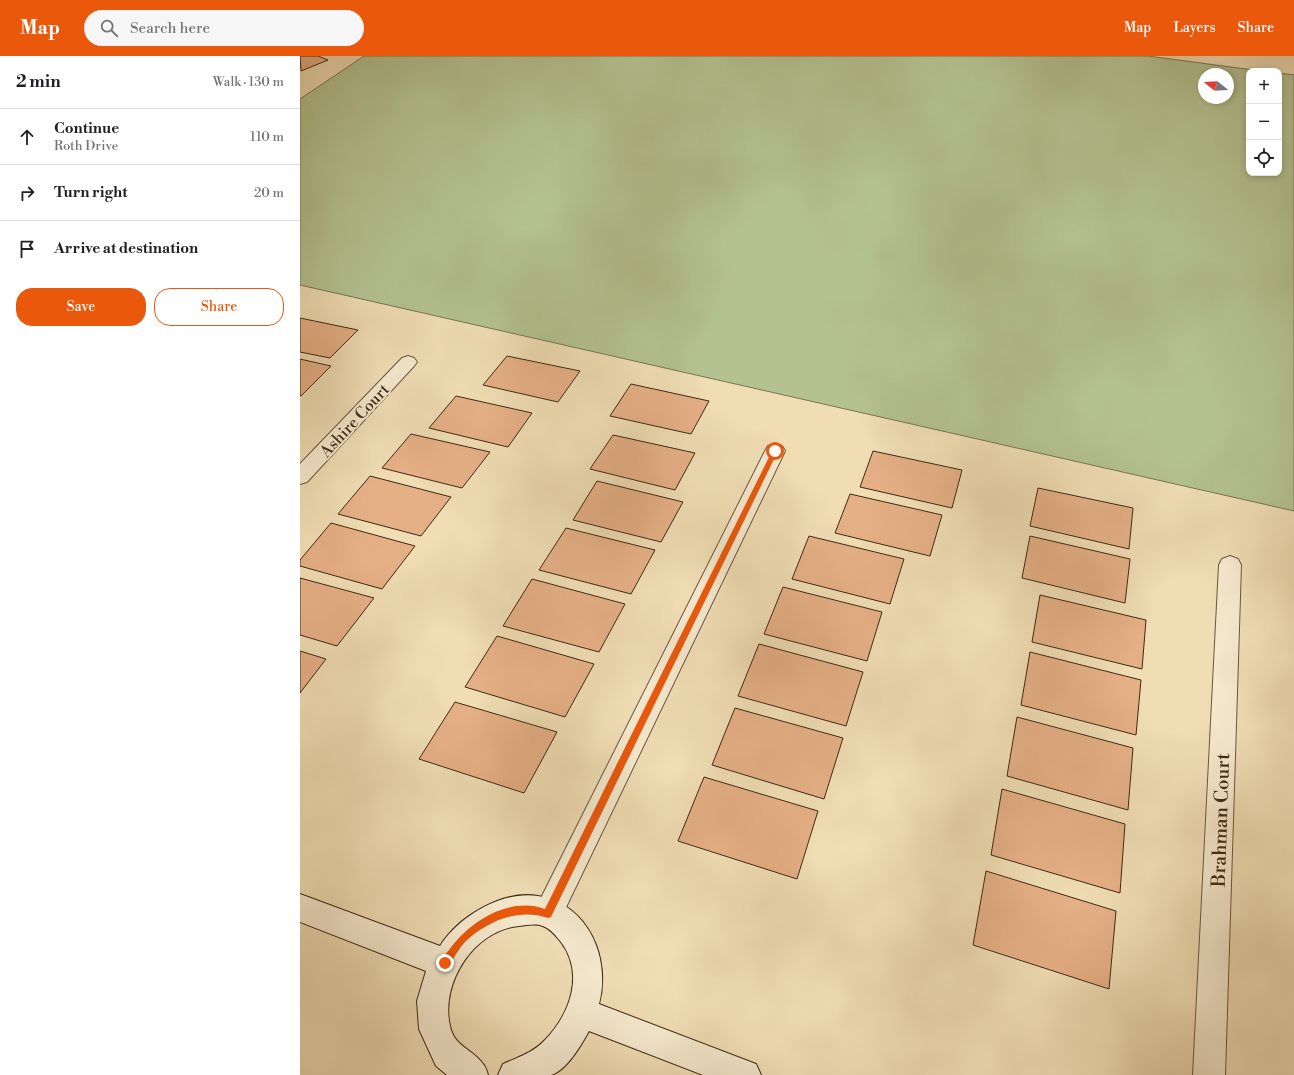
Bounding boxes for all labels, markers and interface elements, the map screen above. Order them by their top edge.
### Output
search box [84,10,364,46]
text: Map [20,16,60,40]
icon: search [98,17,120,39]
text: Search here [130,19,210,38]
text: Map [1124,19,1151,37]
text: Layers [1173,19,1216,37]
text: Share [1238,19,1274,37]
north arrow [1198,68,1234,104]
map controls [1246,68,1282,176]
button: + [1246,68,1282,104]
text: 2 min [16,71,61,93]
text: Walk · 130 m [213,74,284,90]
button: − [1246,104,1282,140]
text: Continue [54,119,119,138]
icon: ahead [16,126,38,148]
text: 110 m [250,129,284,145]
text: Roth Drive [54,138,118,154]
button: locate [1246,140,1282,176]
icon: right [16,182,38,204]
text: Turn right [54,183,128,202]
text: 20 m [254,185,284,201]
icon: arrive [16,238,38,260]
text: Arrive at destination [54,239,198,258]
button: Save [16,288,146,326]
button: Share [154,288,284,326]
street label: Ashire Court [315,380,394,462]
route start [766,442,784,460]
street label: Brahman Court [1207,752,1235,888]
route end [436,954,454,972]

